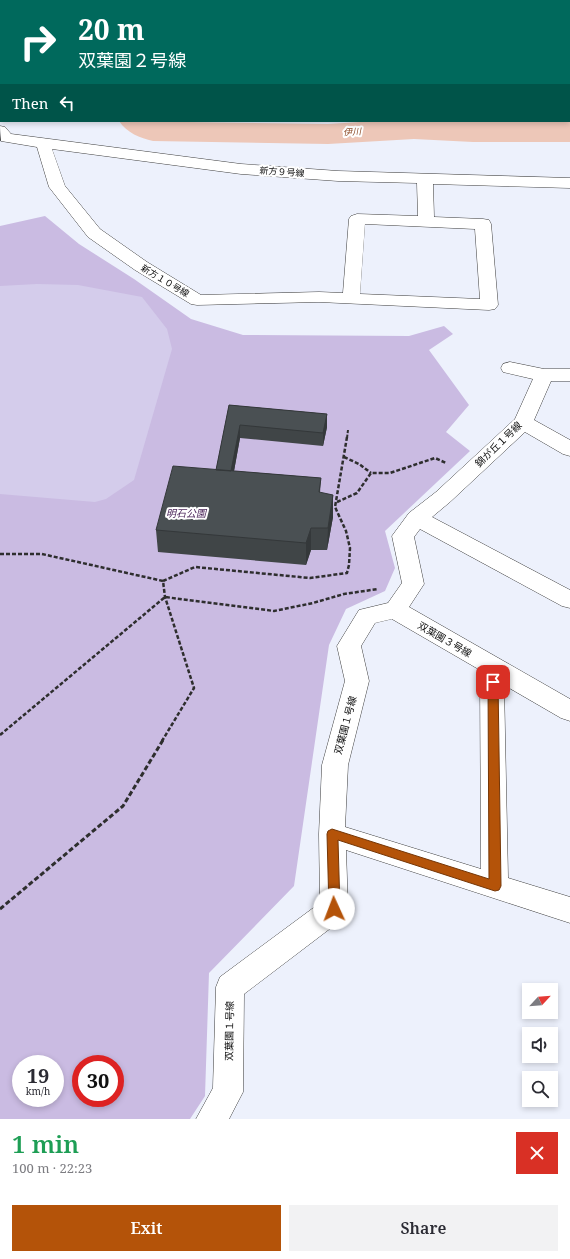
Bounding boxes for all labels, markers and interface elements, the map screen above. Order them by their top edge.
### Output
text: 20 m [78,10,145,48]
icon: right [12,16,64,68]
text: 双葉園２号線 [78,48,186,72]
icon: left [56,92,78,114]
text: Then [12,93,48,113]
water label: 伊川 [343,124,362,138]
street label: 新方９号線 [259,163,306,180]
street label: 新方１０号線 [139,261,193,301]
street label: 錦が丘１号線 [472,418,524,470]
park label: 明石公園 [166,506,208,520]
street label: 双葉園３号線 [416,618,474,660]
pin [476,665,510,699]
icon: arrive [482,671,504,693]
street label: 双葉園１号線 [330,694,360,756]
position arrow [313,888,355,930]
north arrow [522,983,558,1019]
map controls [522,983,558,1107]
street label: 双葉園１号線 [221,1001,237,1061]
button: sound [522,1027,558,1063]
speed limit sign: 30 [72,1055,124,1107]
text: 19 [27,1062,49,1089]
button: search [522,1071,558,1107]
text: km/h [26,1084,50,1098]
text: 1 min [12,1127,79,1160]
button: close [516,1132,558,1174]
text: 100 m · 22:23 [12,1159,92,1177]
button: Exit [12,1205,281,1251]
button: Share [289,1205,558,1251]

